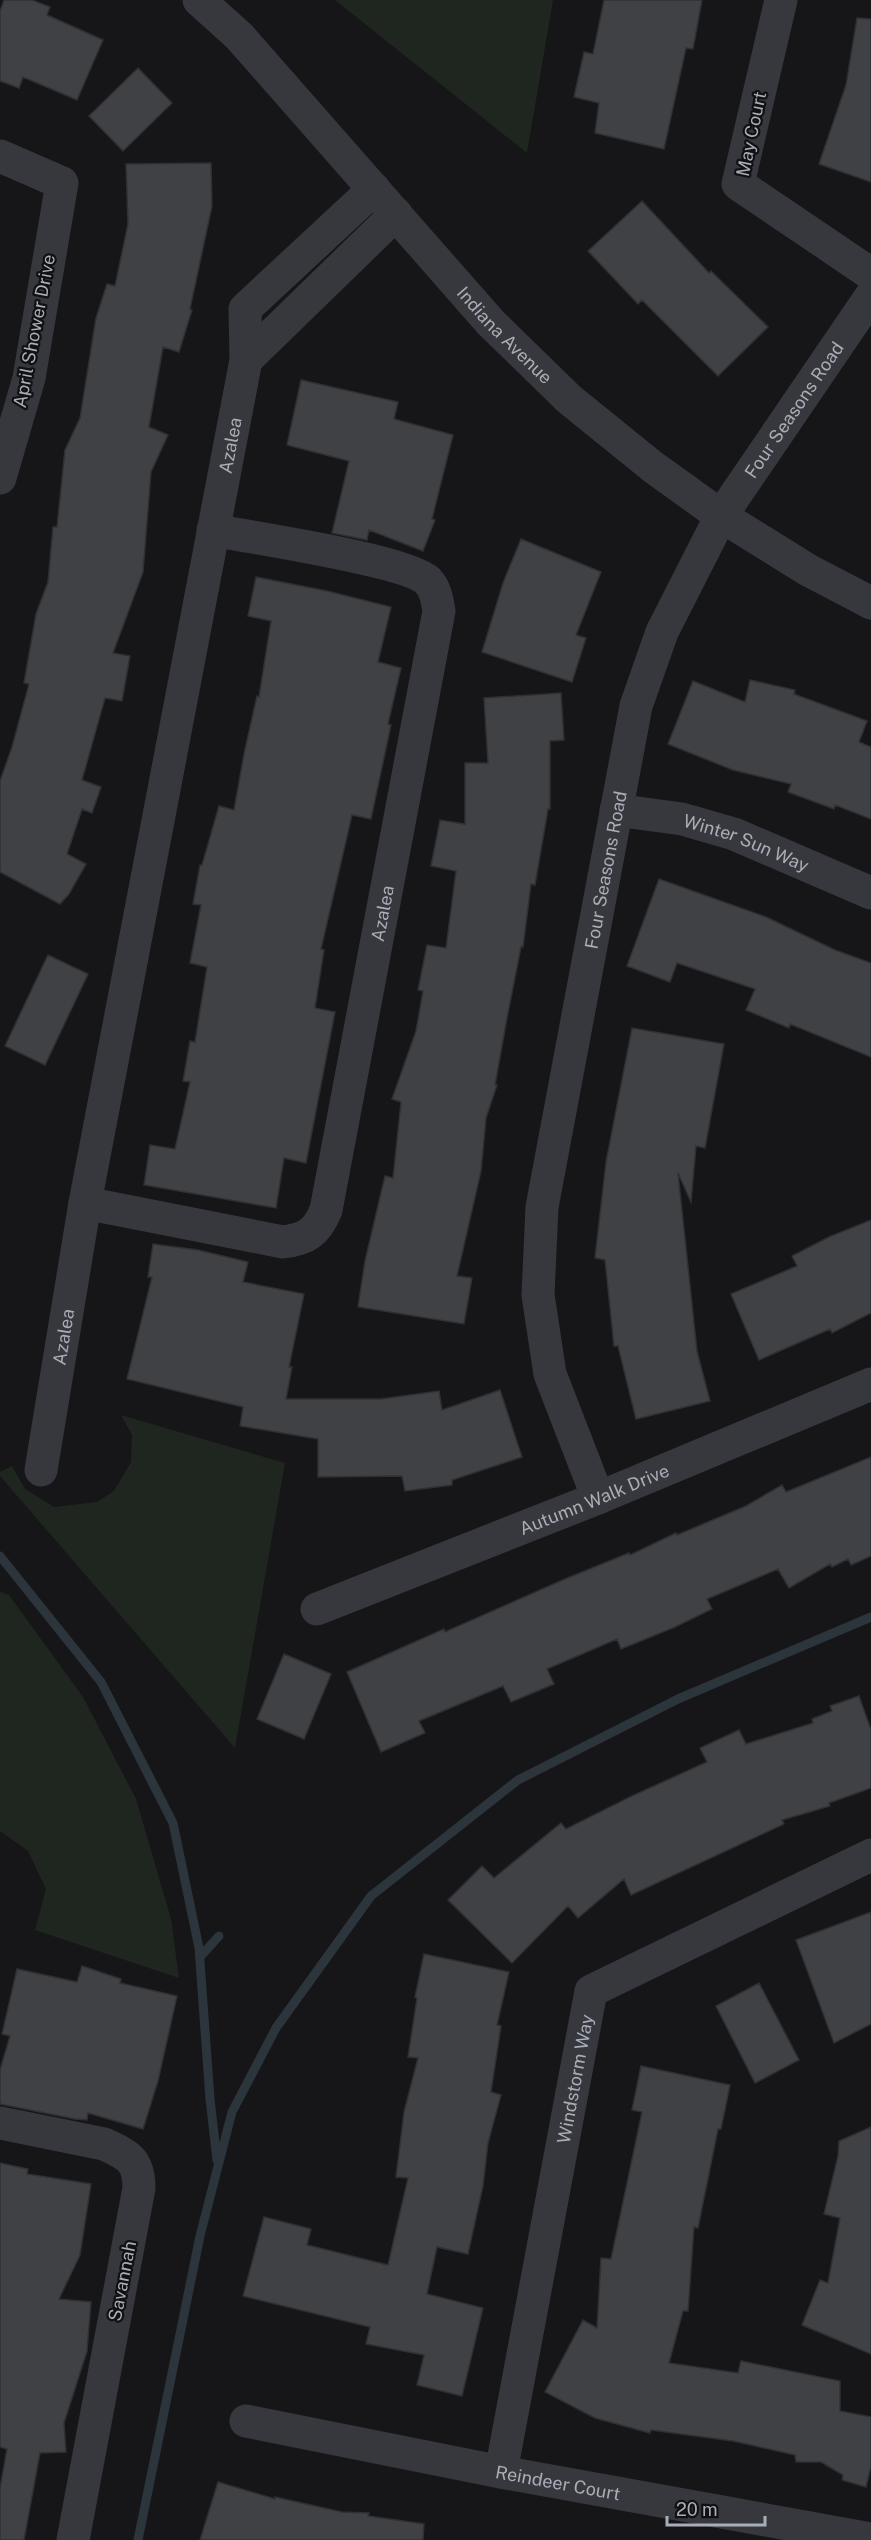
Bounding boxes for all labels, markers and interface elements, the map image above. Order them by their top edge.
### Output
street label: May Court [732,90,770,178]
street label: April Shower Drive [9,252,59,410]
street label: Indiana Avenue [453,282,557,388]
street label: Four Seasons Road [740,338,847,482]
street label: Azalea [214,416,245,475]
street label: Four Seasons Road [580,789,630,951]
street label: Winter Sun Way [681,809,813,876]
street label: Azalea [366,883,398,943]
street label: Azalea [48,1307,78,1366]
street label: Autumn Walk Drive [516,1459,672,1539]
street label: Windstorm Way [552,2012,597,2145]
street label: Savannah [104,2239,140,2323]
street label: Reindeer Court [494,2461,622,2504]
scale bar [667,2489,764,2527]
text: 20 m [676,2499,718,2520]

